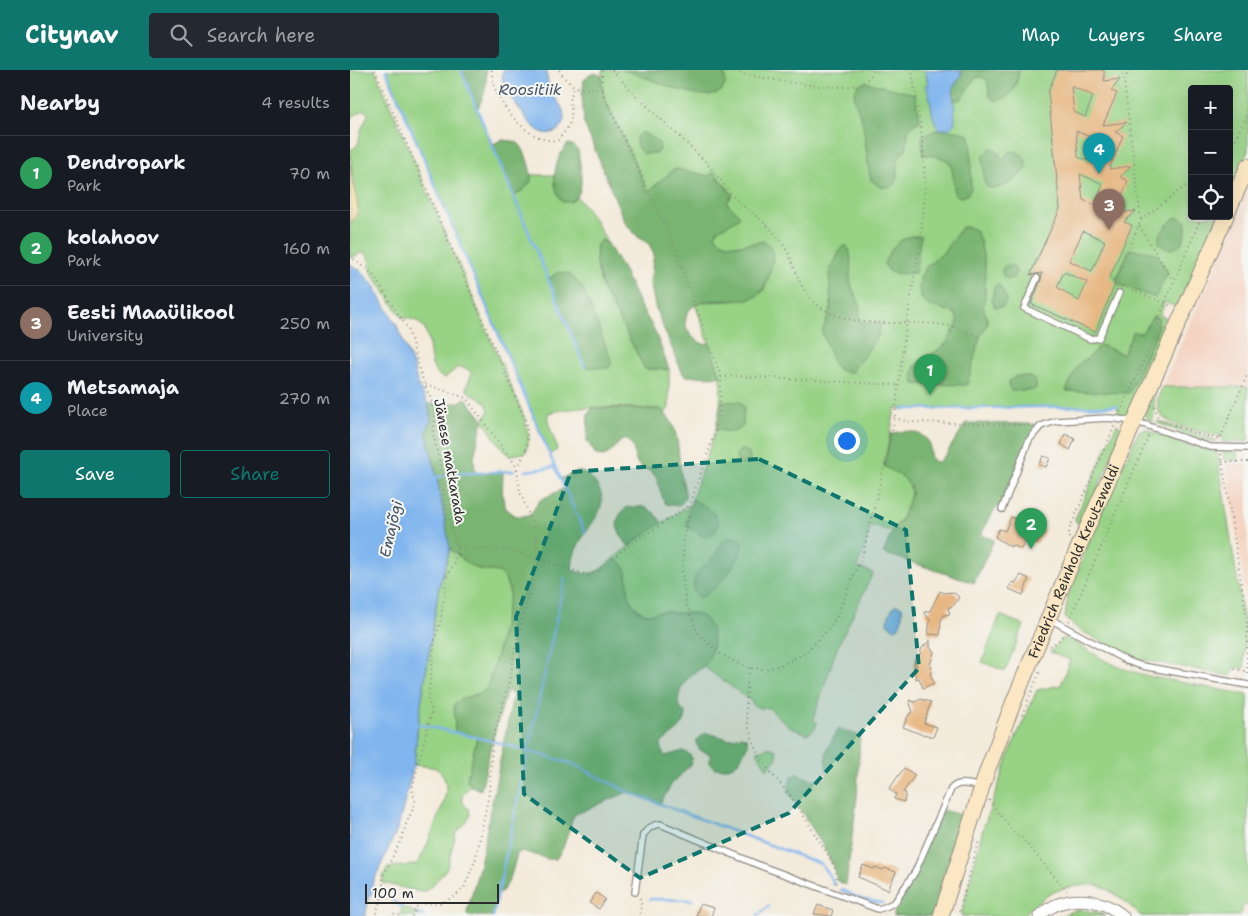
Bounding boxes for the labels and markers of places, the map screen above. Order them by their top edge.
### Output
pin: 4 [1083,133,1115,174]
pin: 3 [1093,189,1125,230]
pin: 1 [914,354,946,395]
pin: 2 [1015,508,1047,549]

